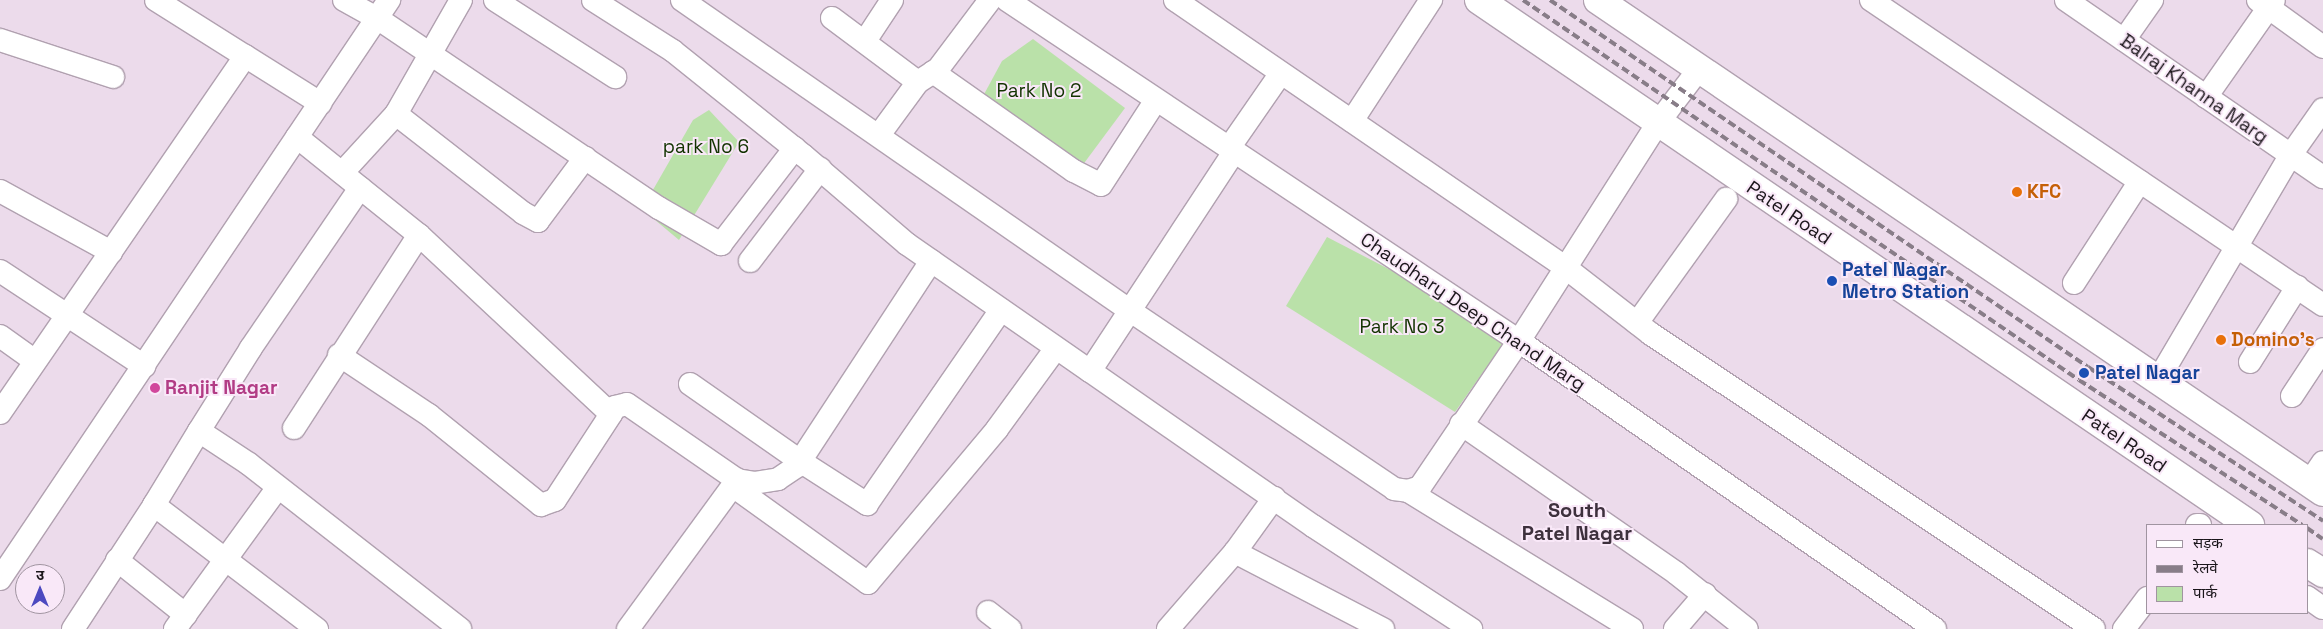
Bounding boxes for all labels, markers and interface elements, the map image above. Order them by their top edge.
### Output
street label: Balraj Khanna Marg [2116,29,2272,149]
park label: Park No 2 [996,80,1082,102]
park label: park No 6 [663,136,749,158]
street label: Patel Road [1742,176,1836,250]
place label: KFC [2027,181,2061,203]
marker: KFC [2011,186,2023,198]
street label: Chaudhary Deep Chand Marg [1356,228,1590,396]
place label: Patel Nagar Metro Station [1842,259,1969,303]
marker: Patel Nagar Metro Station [1826,275,1838,287]
park label: Park No 3 [1359,316,1445,338]
place label: Domino's [2231,329,2315,351]
marker: Domino's [2215,334,2227,346]
place label: Patel Nagar [2095,362,2200,384]
marker: Patel Nagar [2077,366,2091,380]
place label: Ranjit Nagar [165,377,277,399]
marker: Ranjit Nagar [149,382,161,394]
street label: Patel Road [2077,404,2171,478]
district label: South Patel Nagar [1522,499,1632,546]
legend [2146,524,2308,614]
text: सड़क [2193,533,2223,552]
text: रेलवे [2193,558,2218,577]
north arrow [15,564,65,614]
text: उ [36,566,44,584]
text: पार्क [2193,583,2217,602]

